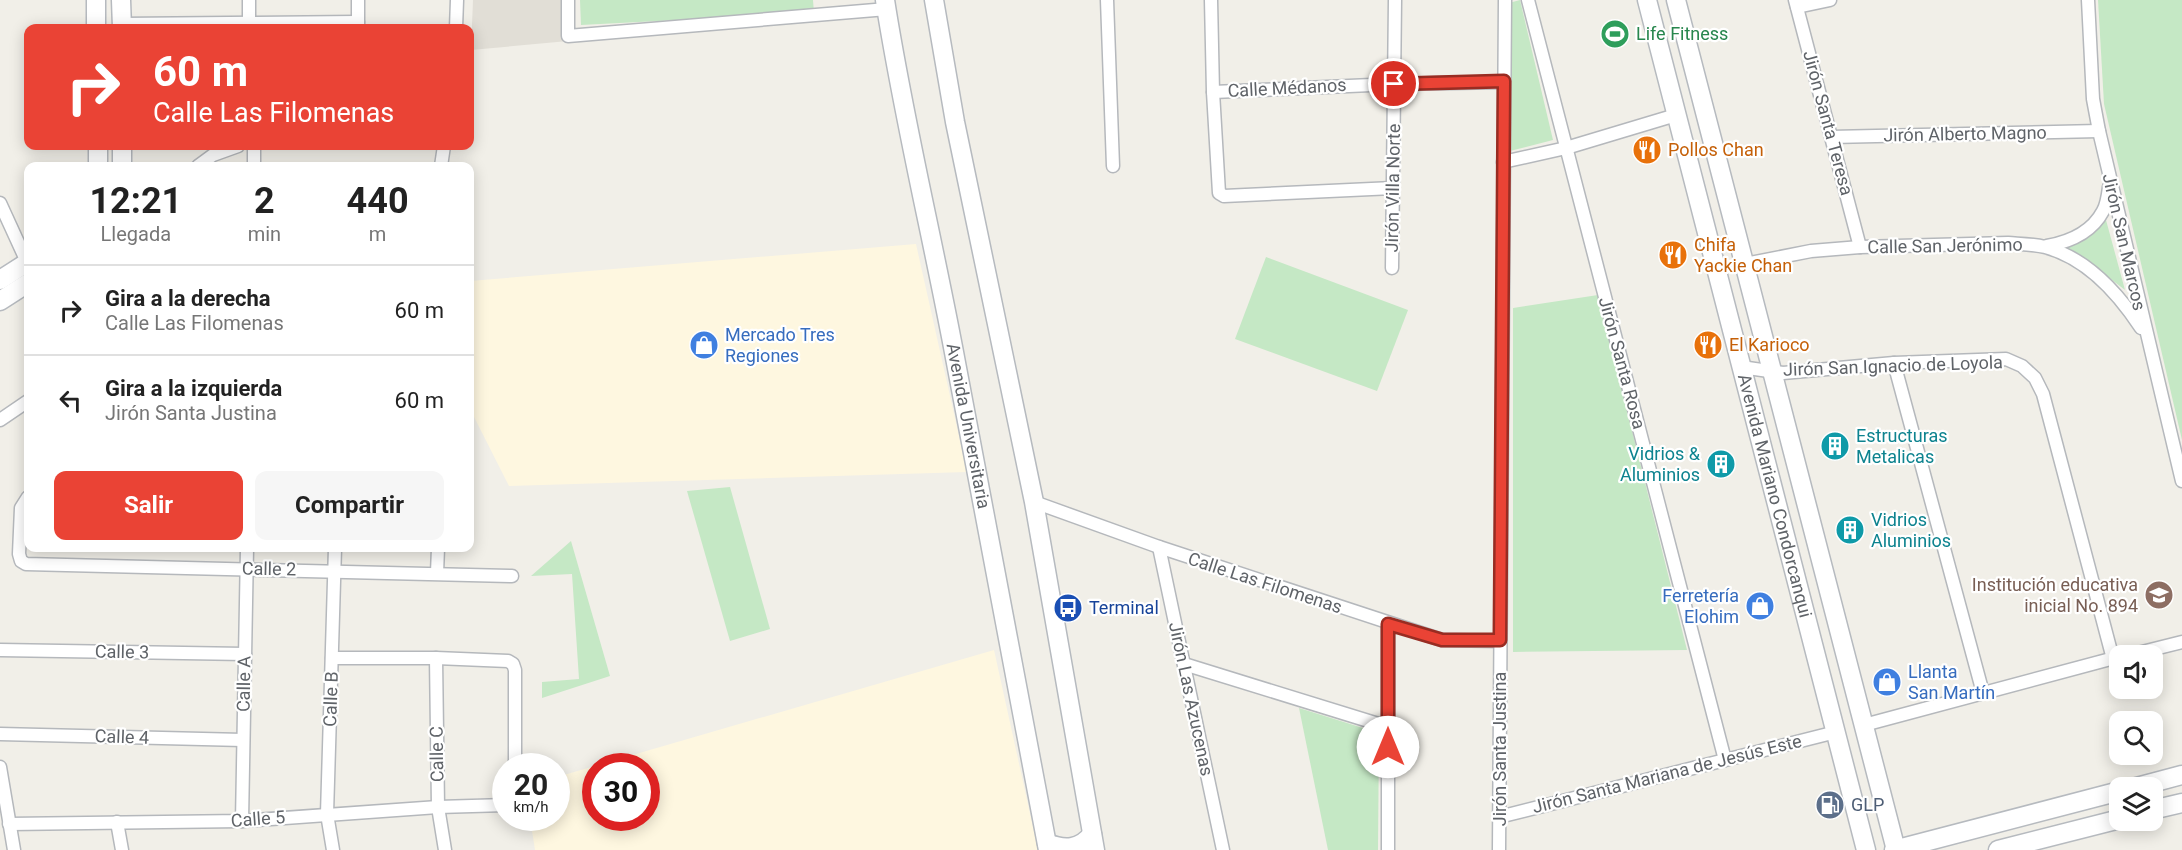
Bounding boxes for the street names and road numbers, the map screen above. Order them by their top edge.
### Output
street label: Jirón Santa Teresa [1799,48,1858,198]
street label: Calle Médanos [1227,74,1347,101]
street label: Jirón Alberto Magno [1883,122,2047,145]
street label: Jirón Villa Norte [1381,123,1404,253]
street label: Jirón San Marcos [2098,171,2150,313]
street label: Calle San Jerónimo [1867,234,2023,257]
street label: Jirón Santa Rosa [1595,295,1650,431]
street label: Avenida Universitaria [942,341,995,510]
street label: Jirón San Ignacio de Loyola [1783,351,2003,380]
street label: Avenida Mariano Condorcanqui [1734,372,1817,620]
street label: Calle Las Filomenas [1185,548,1345,617]
street label: Calle 2 [242,558,296,579]
street label: Jirón Las Azucenas [1165,620,1218,778]
street label: Calle 3 [95,641,149,662]
street label: Calle A [233,656,254,712]
street label: Calle B [319,671,342,727]
street label: Jirón Santa Justina [1489,672,1510,826]
street label: Calle 4 [94,725,150,748]
street label: Calle C [426,726,447,782]
street label: Jirón Santa Mariana de Jesús Este [1530,730,1804,817]
street label: Calle 5 [230,806,286,831]

